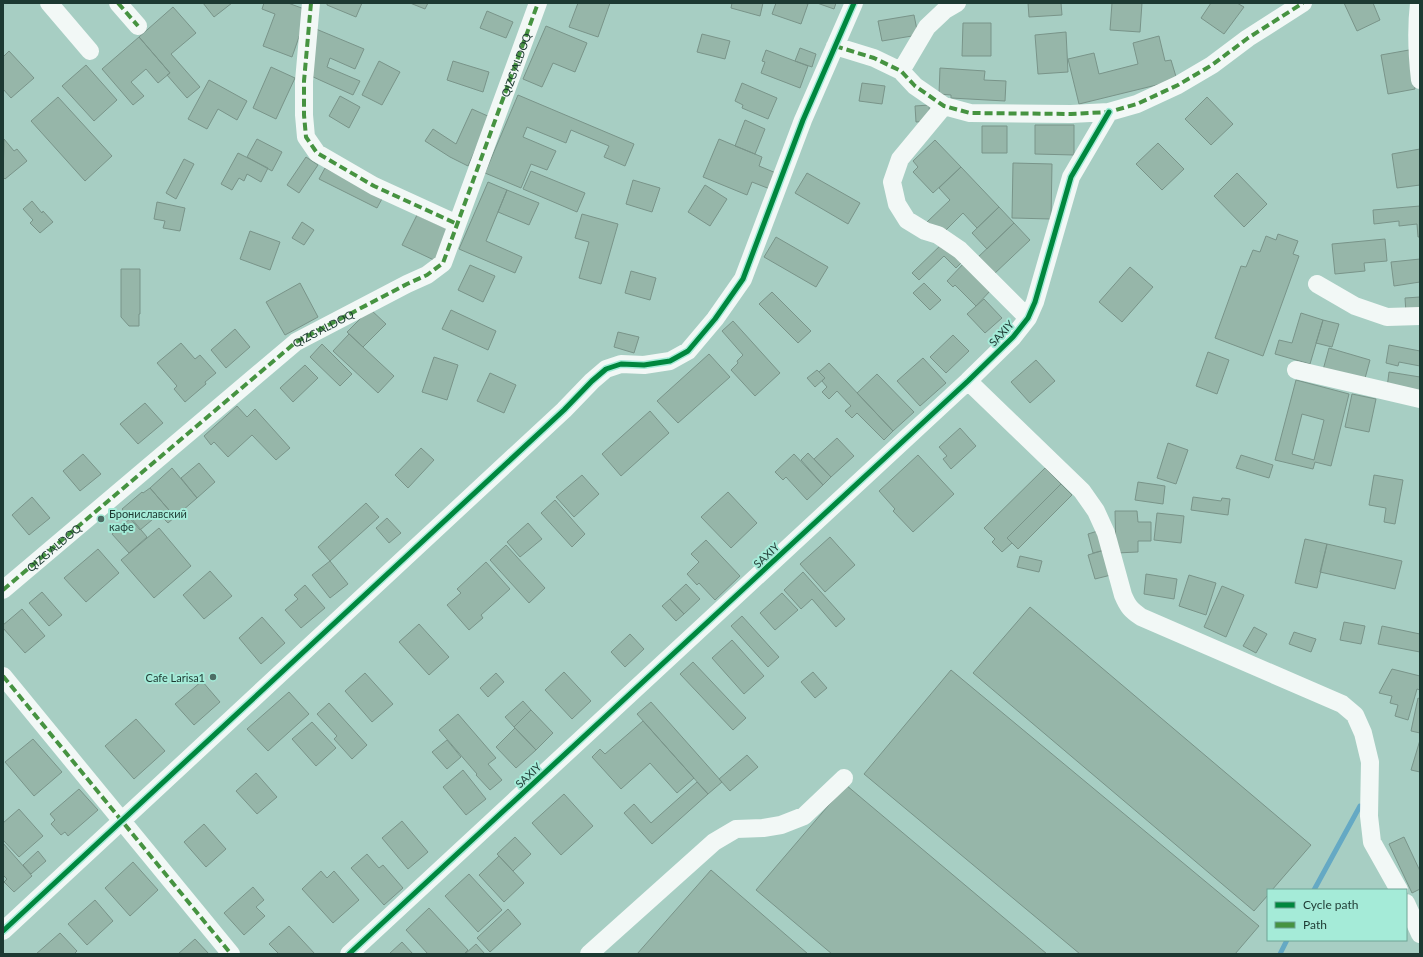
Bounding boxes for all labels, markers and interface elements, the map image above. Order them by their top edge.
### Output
street label: QIZG'ALDOQ [498,31,533,99]
street label: QIZG'ALDOQ [290,307,356,349]
street label: SAXIY [986,317,1016,349]
place label: Брониславский кафе [109,507,187,533]
marker: Брониславский кафе [96,514,106,524]
street label: QIZG'ALDOQ [24,521,83,574]
street label: SAXIY [750,540,782,570]
place label: Cafe Larisa1 [146,671,205,684]
marker: Cafe Larisa1 [208,672,218,682]
street label: SAXIY [512,760,544,790]
legend [1267,889,1407,941]
text: Cycle path [1303,897,1358,912]
text: Path [1303,917,1327,932]

